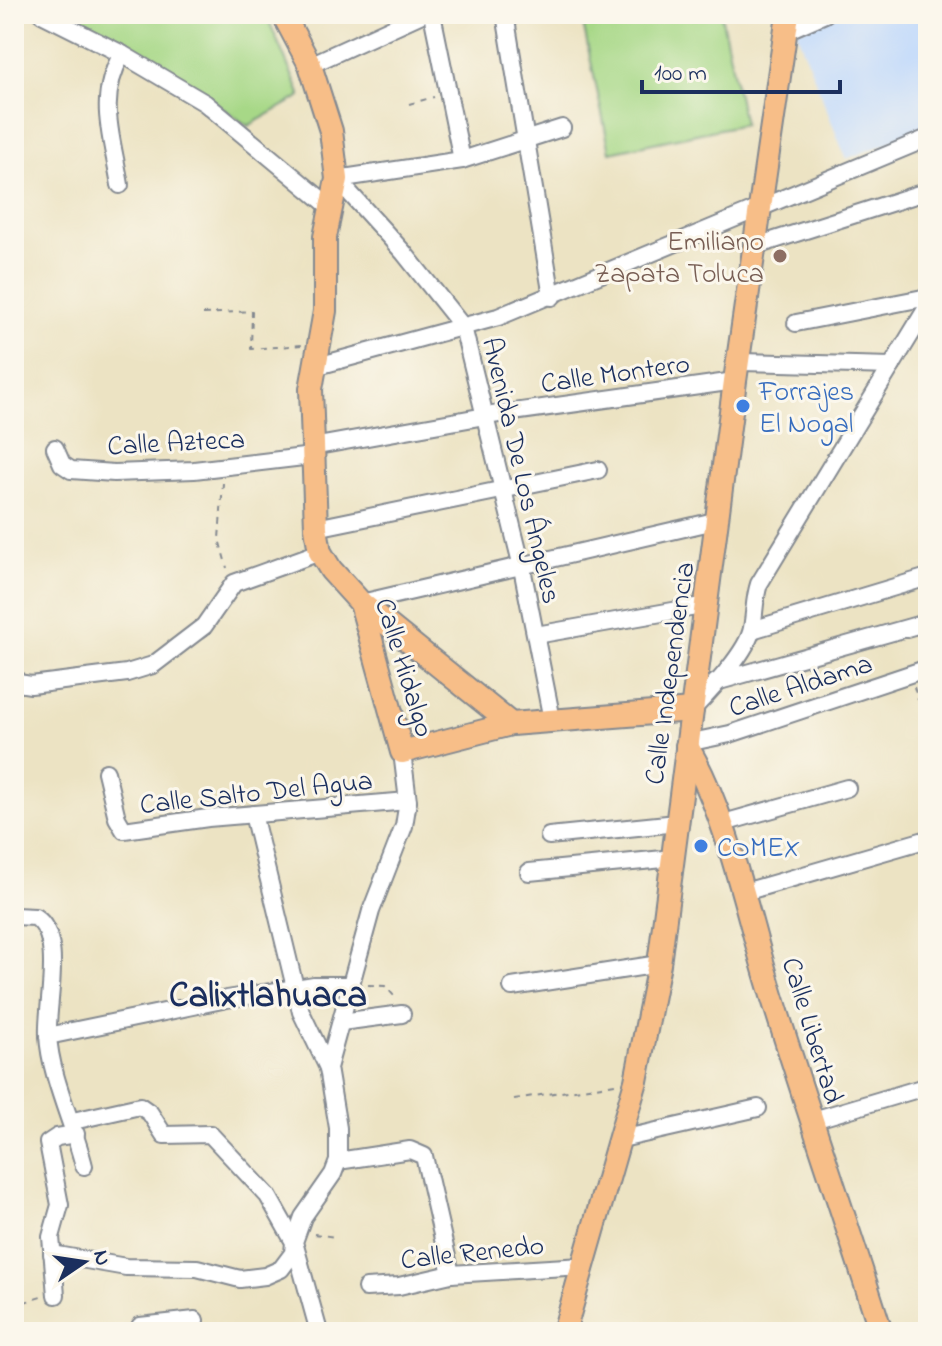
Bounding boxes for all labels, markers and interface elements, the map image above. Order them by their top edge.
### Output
scale bar [642,44,840,94]
text: 100 m [654,57,707,92]
place label: Emiliano Zapata Toluca [594,223,764,296]
marker: Emiliano Zapata Toluca [771,247,789,265]
street label: Avenida De Los Ángeles [469,334,570,608]
street label: Calle Montero [538,345,693,406]
place label: Forrajes El Nogal [758,373,854,446]
marker: Forrajes El Nogal [734,397,752,415]
street label: Calle Azteca [106,420,246,469]
street label: Calle Independencia [636,560,707,787]
street label: Calle Hidalgo [362,593,443,743]
street label: Calle Aldama [724,645,878,730]
street label: Calle Salto Del Agua [138,762,375,827]
place label: COMEX [717,829,800,870]
marker: COMEX [692,837,710,855]
street label: Calle Libertad [769,953,852,1110]
district label: Calixtlahuaca [169,971,367,1024]
north arrow [44,1222,124,1302]
street label: Calle Renedo [399,1227,546,1282]
text: N [83,1247,118,1269]

